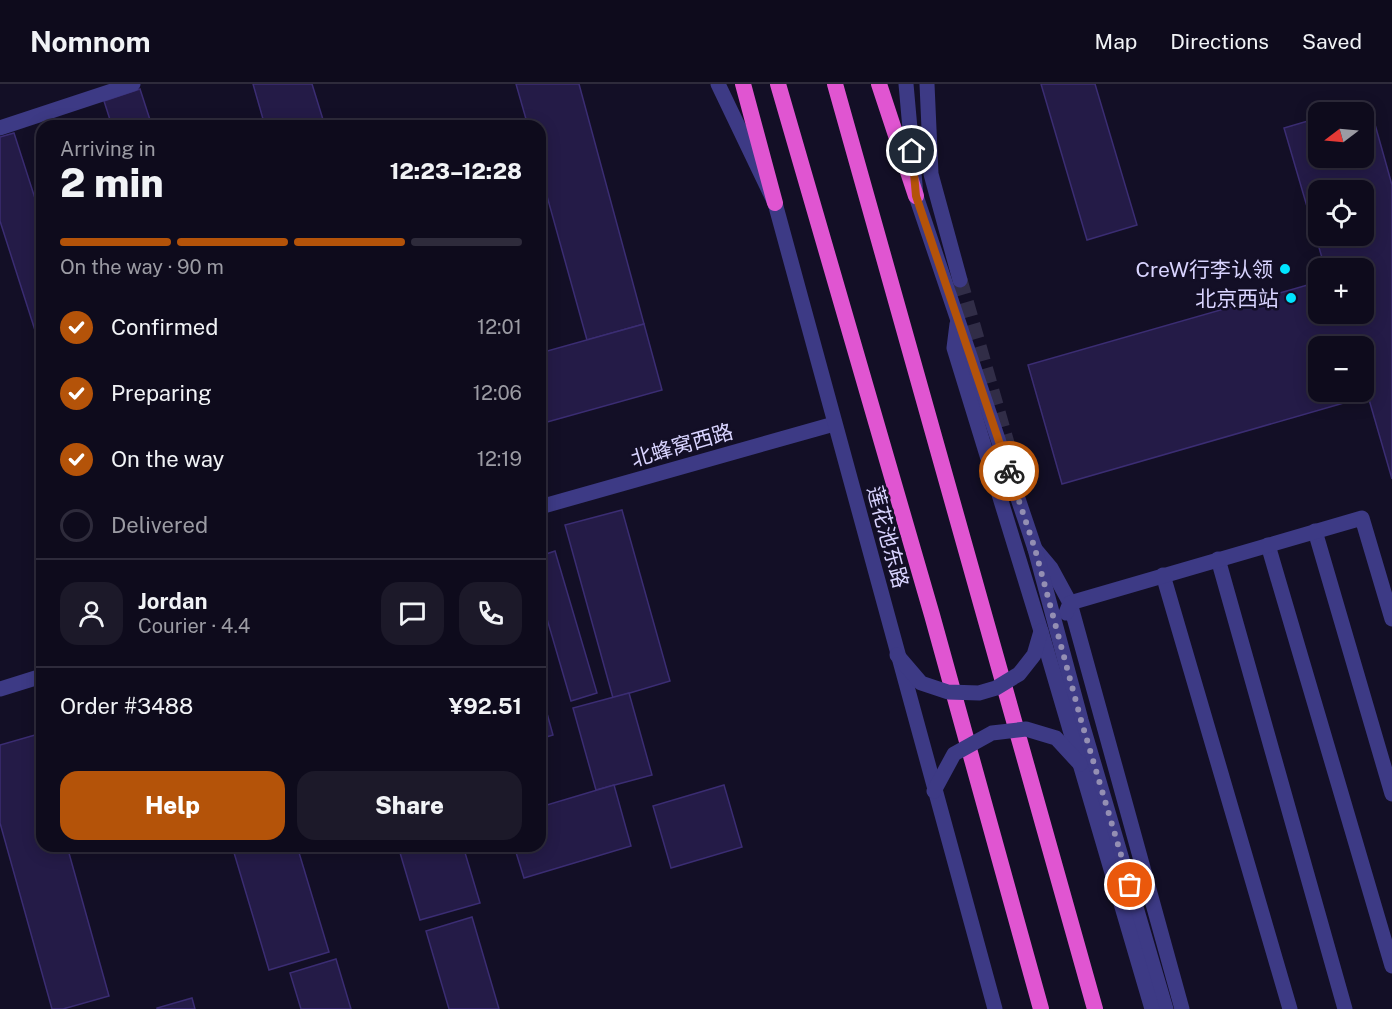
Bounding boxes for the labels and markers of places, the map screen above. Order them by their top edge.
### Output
pin [886,125,937,176]
place label: CreW行李认领 [1135,257,1273,282]
marker: CreW行李认领 [1278,262,1292,276]
place label: 北京西站 [1195,286,1279,311]
marker: 北京西站 [1284,291,1298,305]
pin [1104,859,1155,910]

